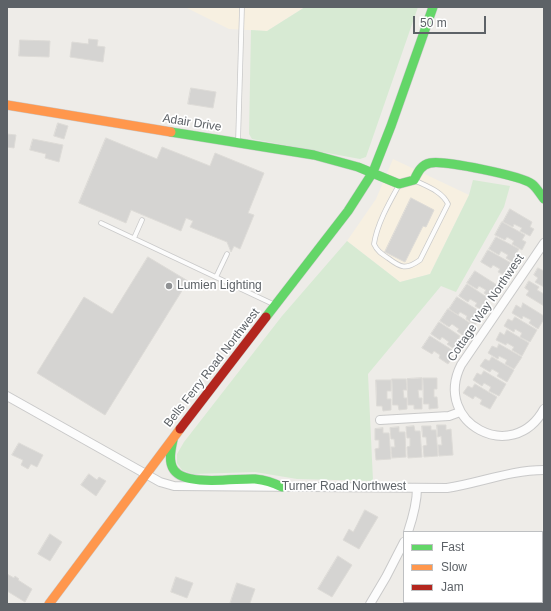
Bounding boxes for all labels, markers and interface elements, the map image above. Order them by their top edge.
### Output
scale bar [415,8,488,34]
text: 50 m [420,16,447,30]
street label: Adair Drive [162,111,222,135]
street label: Cottage Way Northwest [445,252,527,364]
place label: Lumien Lighting [177,279,262,293]
marker: Lumien Lighting [164,281,174,291]
street label: Bells Ferry Road Northwest [161,306,263,430]
street label: Turner Road Northwest [282,480,406,494]
legend [403,531,543,603]
text: Fast [441,540,464,554]
text: Slow [441,560,467,574]
text: Jam [441,580,464,594]

